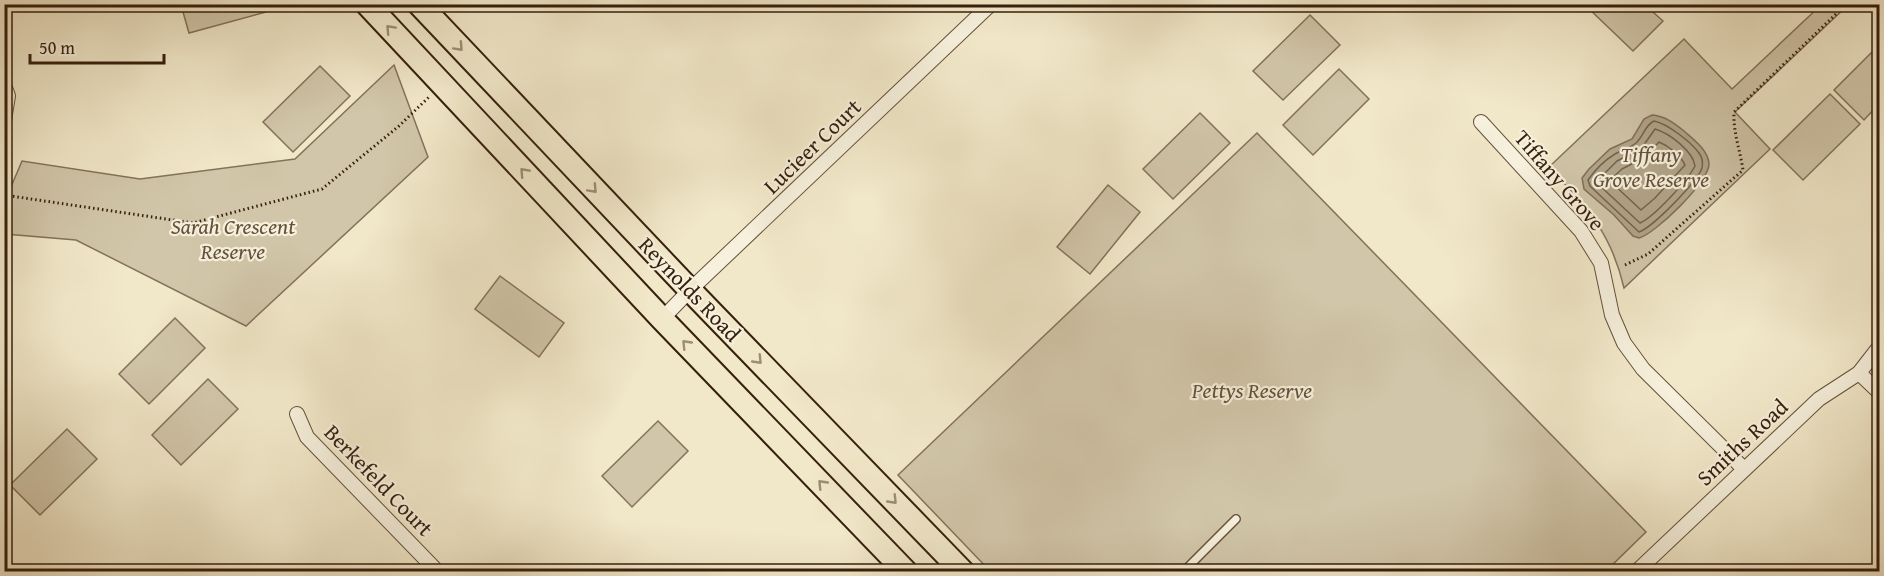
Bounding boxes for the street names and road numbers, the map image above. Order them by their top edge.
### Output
street label: Lucieer Court [756,91,868,201]
street label: Tiffany Grove [1507,123,1613,237]
street label: Reynolds Road [632,229,749,349]
street label: Smiths Road [1689,391,1795,493]
street label: Berkefeld Court [317,417,441,543]

